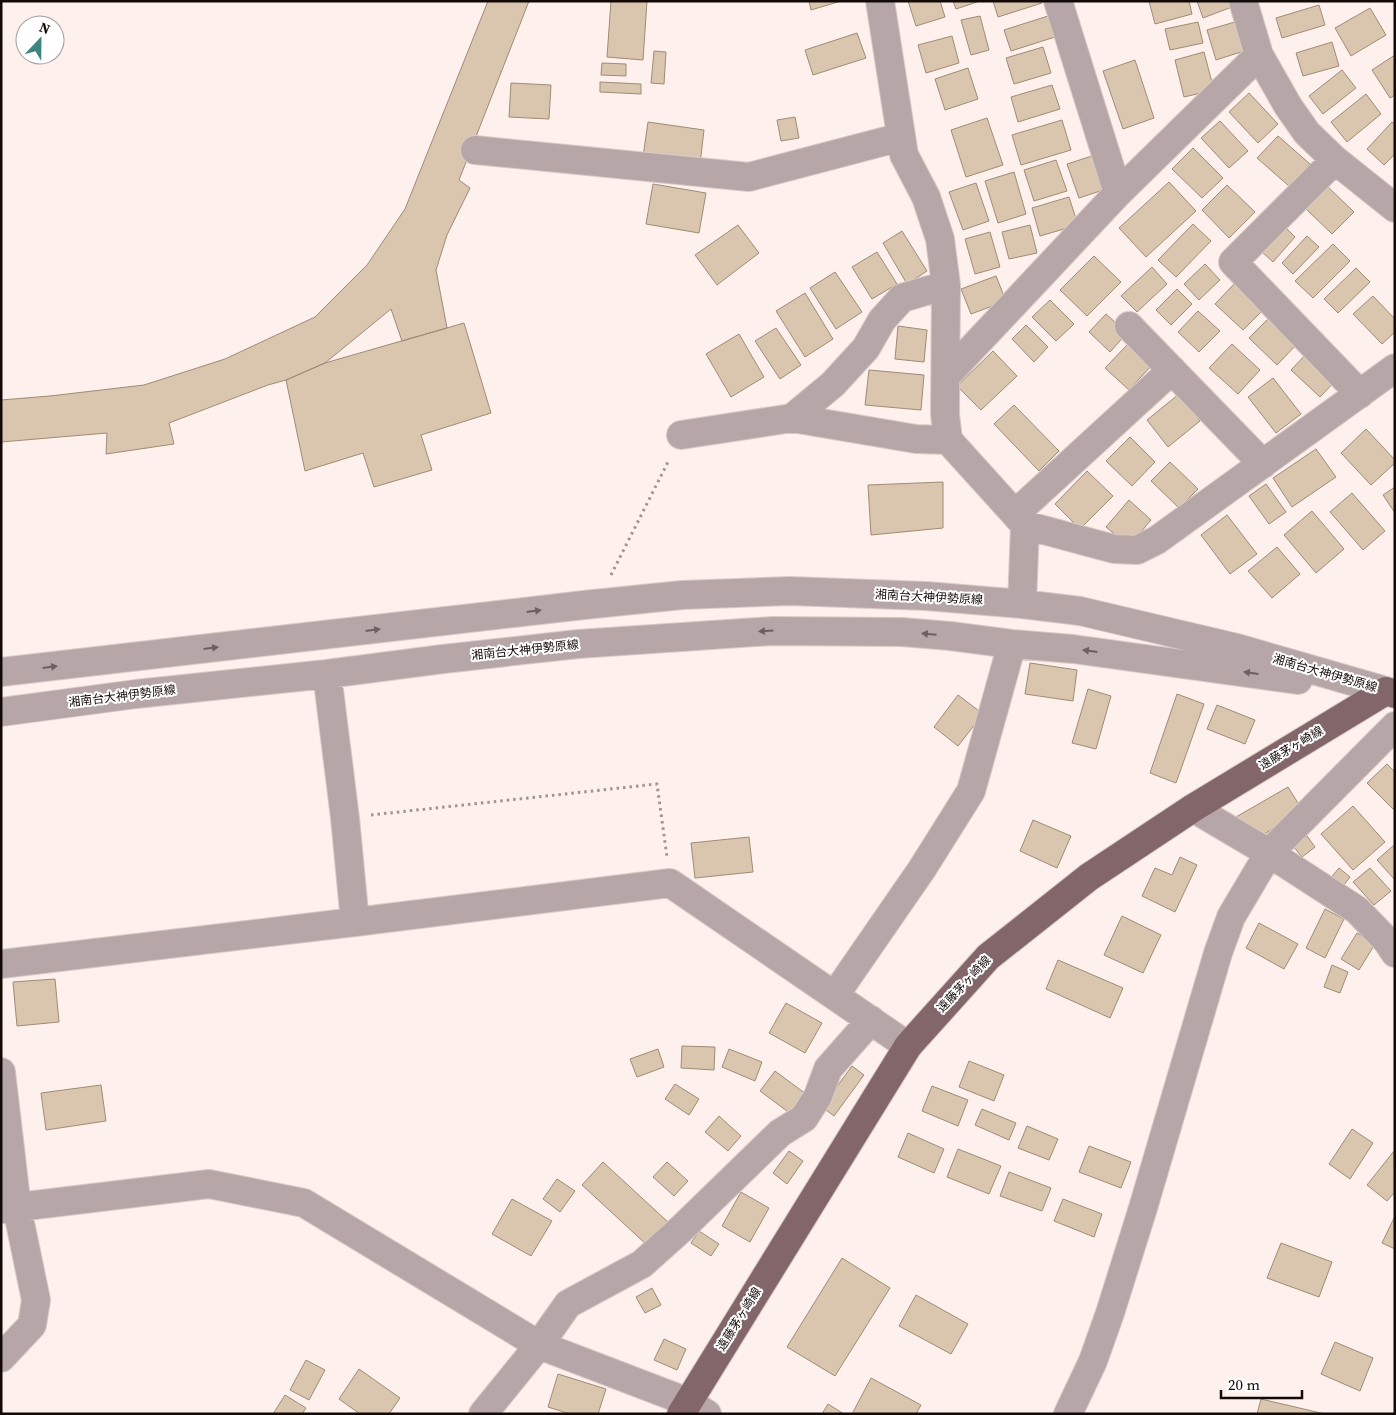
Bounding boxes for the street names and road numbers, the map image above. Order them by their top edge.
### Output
street label: 湘南台大神伊勢原線 [875,586,983,608]
street label: 湘南台大神伊勢原線 [470,636,580,664]
street label: 湘南台大神伊勢原線 [1271,650,1379,696]
street label: 湘南台大神伊勢原線 [67,681,177,711]
street label: 遠藤茅ヶ崎線 [1256,723,1326,773]
street label: 遠藤茅ヶ崎線 [934,952,994,1016]
street label: 遠藤茅ヶ崎線 [713,1284,765,1354]

